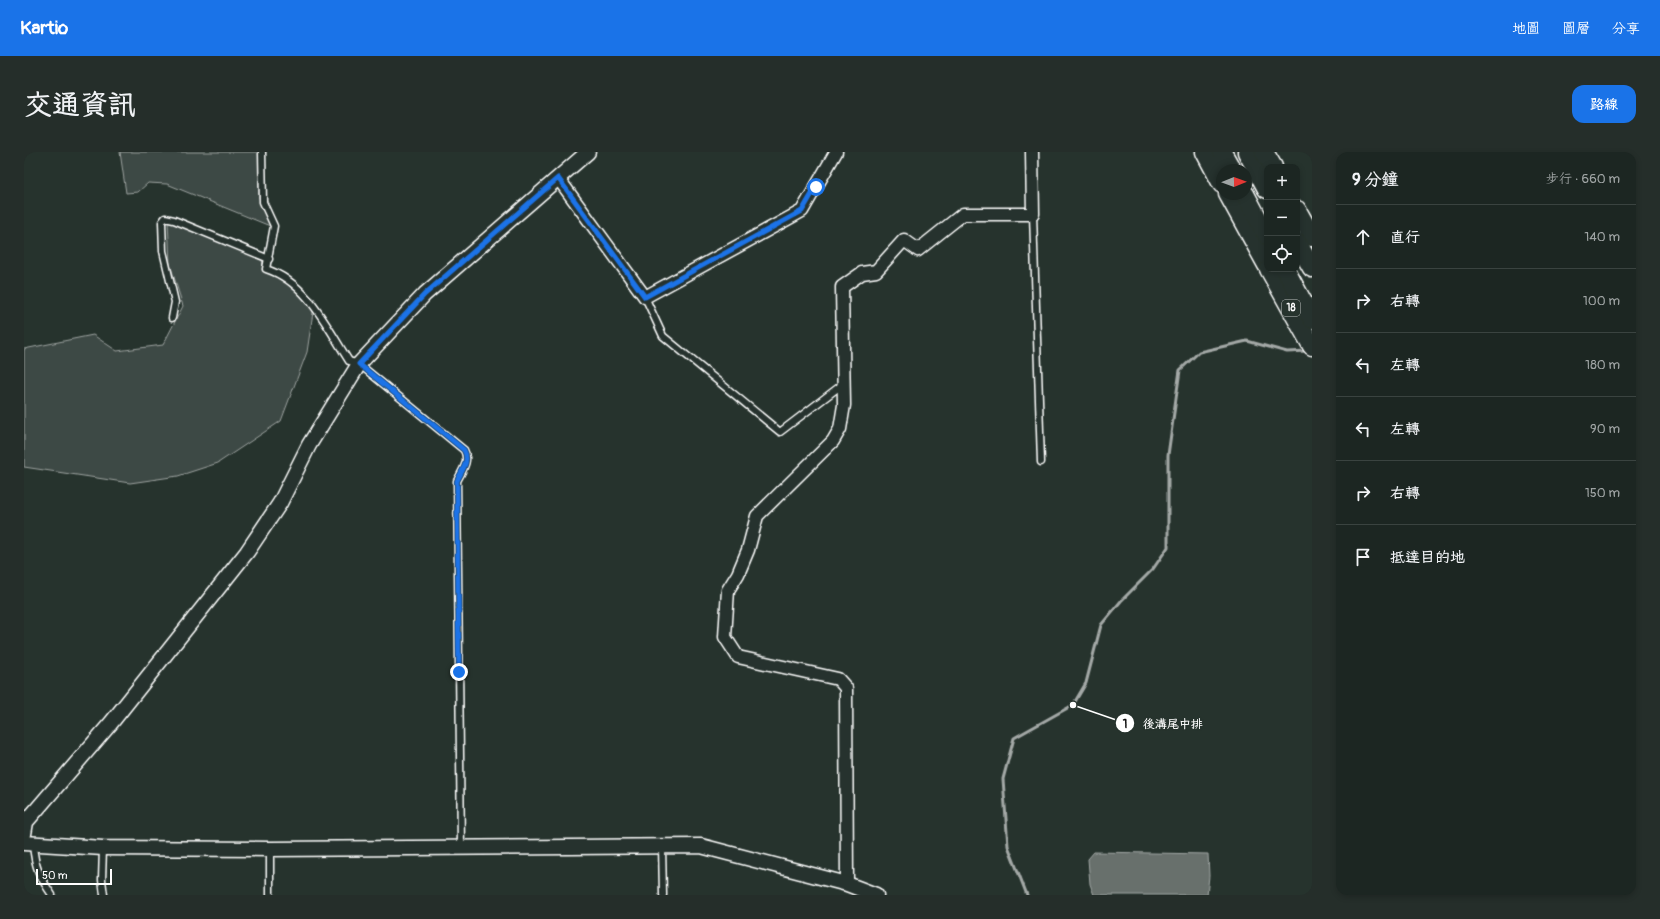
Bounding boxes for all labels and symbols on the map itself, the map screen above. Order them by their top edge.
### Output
north arrow [1216,164,1252,200]
route start [807,178,825,196]
road number: 18 [1282,300,1300,316]
route end [450,663,468,681]
callout: 後溝尾中排 [1115,711,1211,735]
text: 1 [1123,717,1127,732]
text: 後溝尾中排 [1143,717,1203,732]
scale bar [36,867,112,886]

